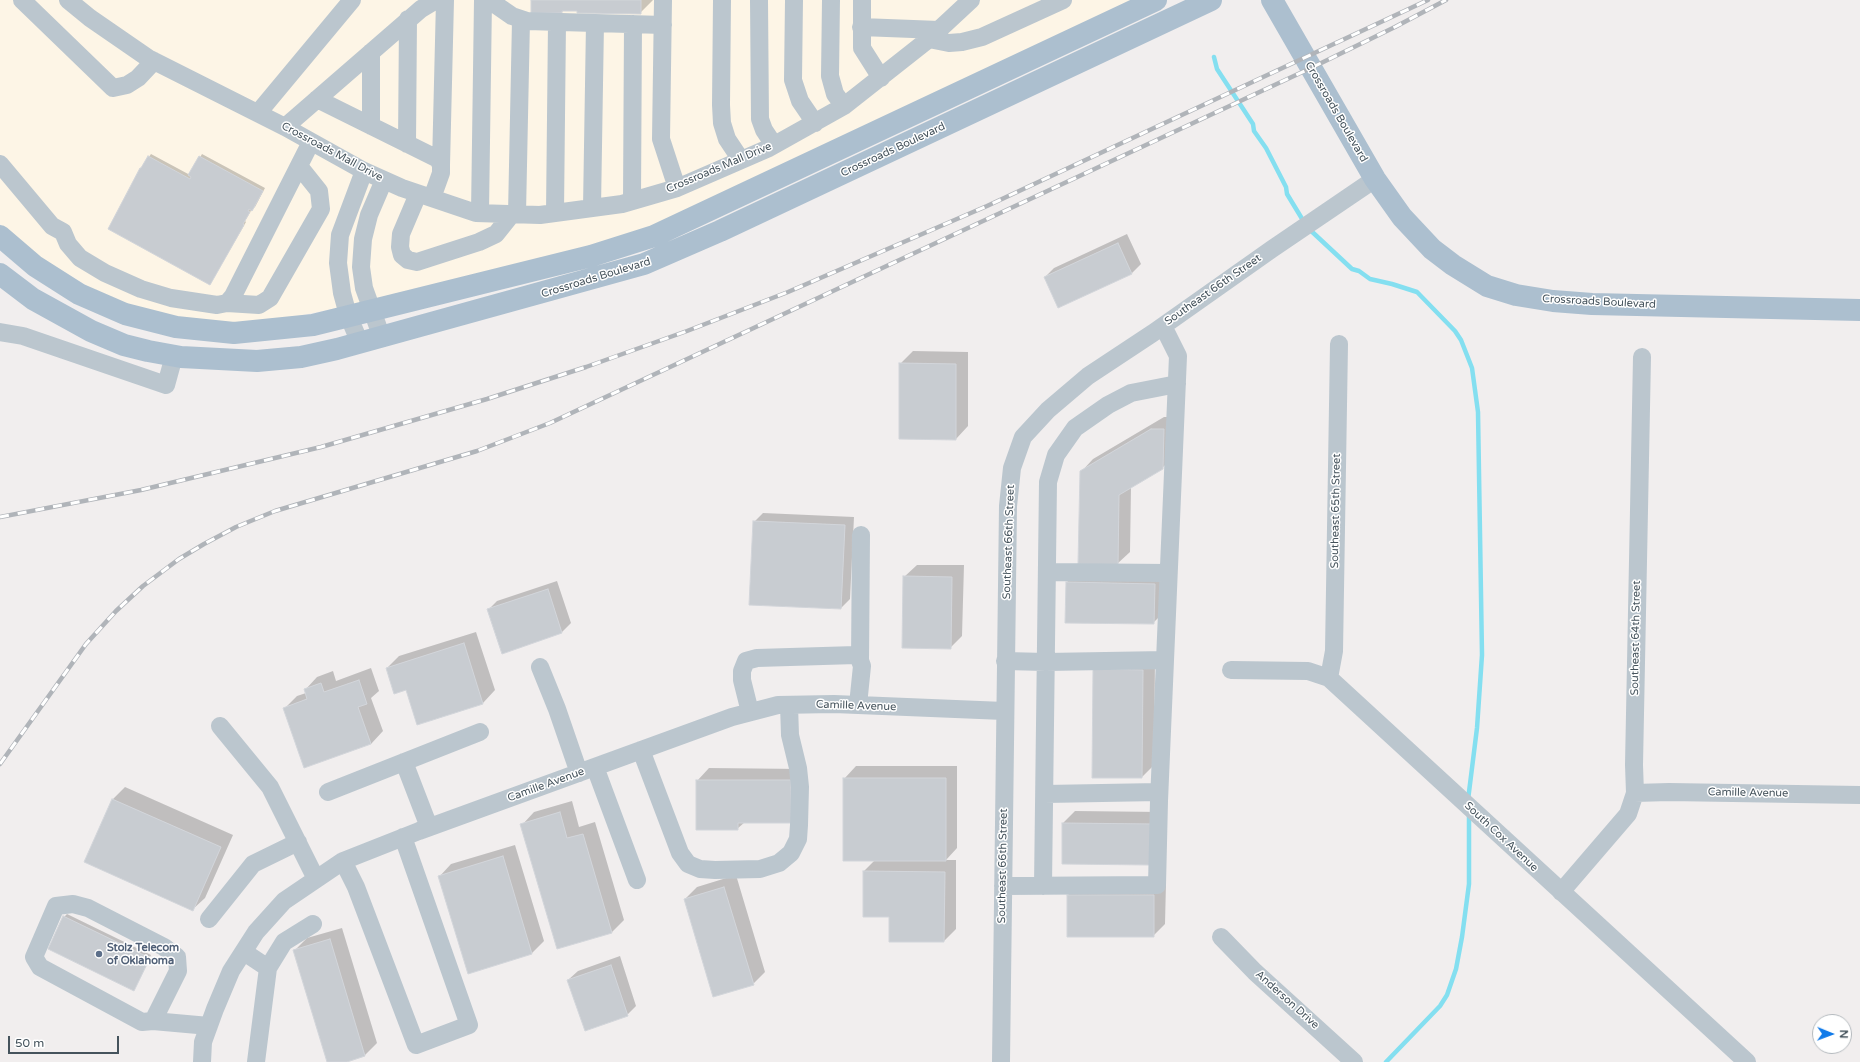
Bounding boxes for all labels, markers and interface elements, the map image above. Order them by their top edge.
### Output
street label: Crossroads Boulevard [1302,59,1370,165]
street label: Crossroads Mall Drive [279,120,385,184]
street label: Crossroads Boulevard [839,120,947,180]
street label: Crossroads Mall Drive [664,140,774,196]
street label: Southeast 66th Street [1162,252,1264,328]
street label: Crossroads Boulevard [540,255,652,301]
street label: Crossroads Boulevard [1542,292,1656,312]
street label: Southeast 65th Street [1328,454,1344,568]
street label: Southeast 66th Street [1000,484,1018,600]
street label: Southeast 64th Street [1628,581,1644,695]
street label: Camille Avenue [815,698,897,714]
street label: Camille Avenue [506,765,586,805]
street label: Camille Avenue [1708,786,1788,800]
street label: South Cox Avenue [1461,799,1541,875]
street label: Southeast 66th Street [995,809,1011,923]
place label: Stolz Telecom of Oklahoma [107,941,179,967]
marker: Stolz Telecom of Oklahoma [94,949,104,959]
street label: Anderson Drive [1253,968,1321,1032]
north arrow [1812,1014,1852,1054]
scale bar [10,1028,121,1054]
text: N [1837,1030,1850,1039]
text: 50 m [15,1036,44,1050]

